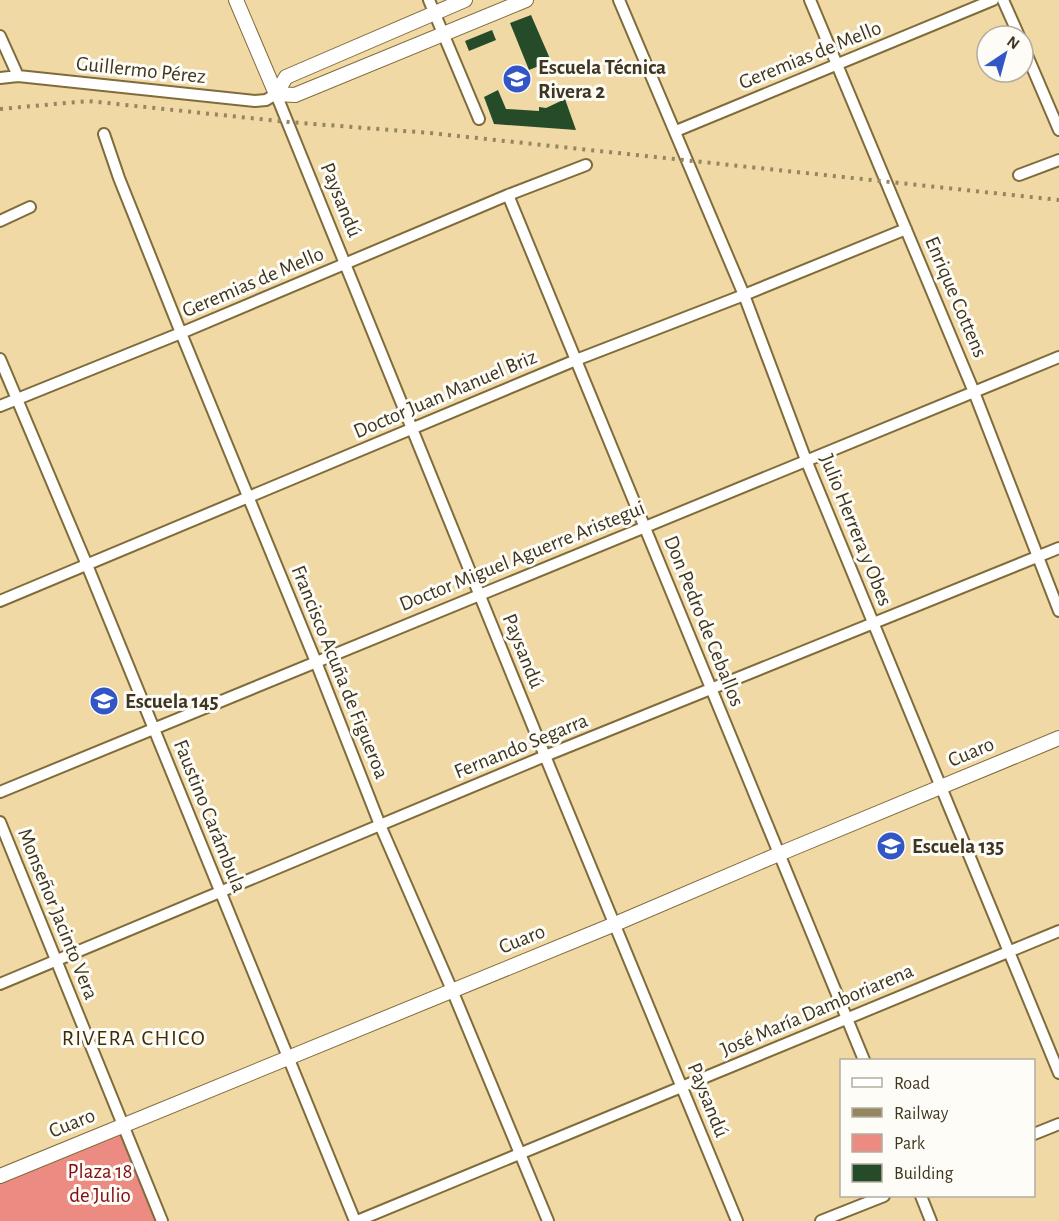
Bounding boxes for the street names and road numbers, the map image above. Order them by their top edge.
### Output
street label: Geremias de Mello [736,17,884,93]
street label: Guillermo Pérez [75,53,207,87]
street label: Paysandú [317,160,366,241]
street label: Enrique Cottens [921,233,991,361]
street label: Geremias de Mello [179,243,327,321]
street label: Doctor Juan Manuel Briz [350,346,540,442]
street label: Julio Herrera y Obes [816,451,896,609]
street label: Doctor Miguel Aguerre Aristegui [396,497,648,615]
street label: Don Pedro de Ceballos [660,533,748,709]
street label: Francisco Acuña de Figueroa [288,562,393,782]
street label: Paysandú [499,611,548,692]
street label: Fernando Segarra [451,710,591,782]
street label: Cuaro [945,733,997,771]
street label: Faustino Carámbula [170,737,250,896]
street label: Monseñor Jacinto Vera [14,825,102,1003]
street label: Cuaro [496,920,548,958]
street label: José María Damboriarena [717,960,917,1060]
street label: Paysandú [684,1060,733,1141]
street label: Cuaro [46,1104,98,1142]

